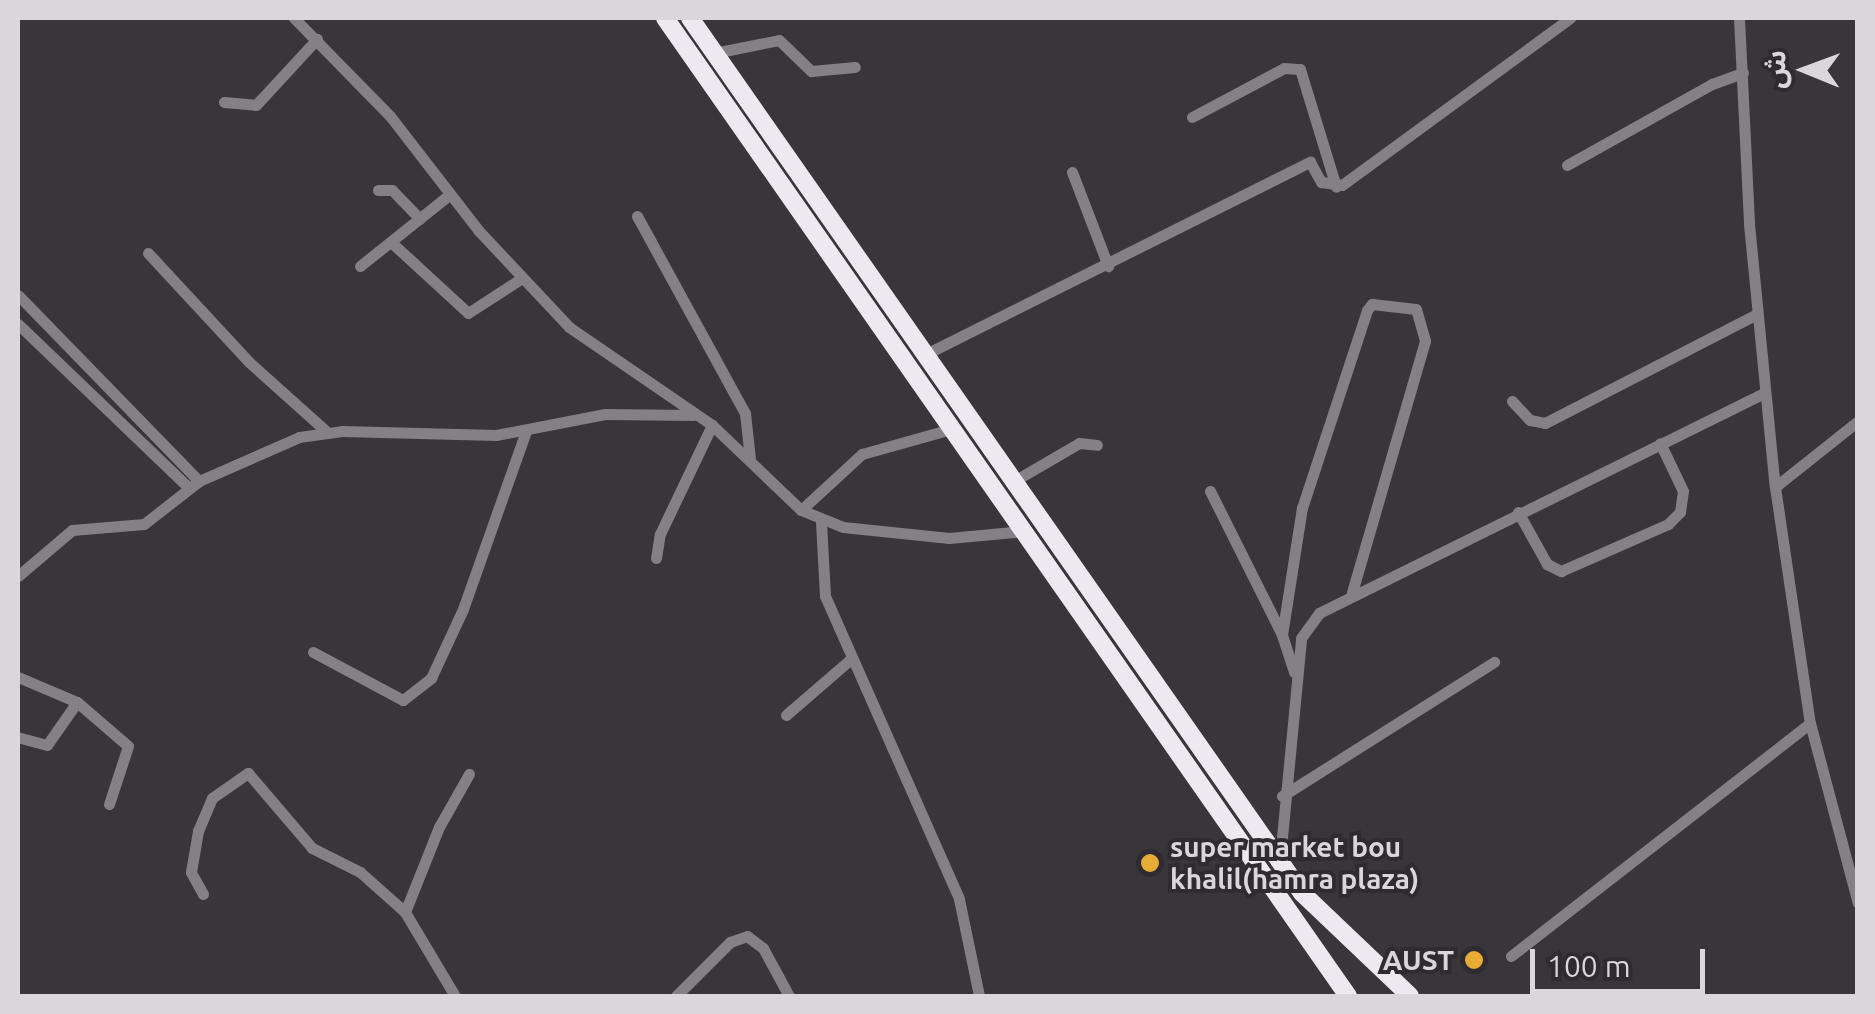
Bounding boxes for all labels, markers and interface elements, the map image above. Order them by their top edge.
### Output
north arrow [1755,20,1855,120]
text: ش [1759,50,1790,89]
place label: super market bou khalil(hamra plaza) [1170,830,1419,896]
marker: super market bou khalil(hamra plaza) [1139,852,1161,874]
scale bar [1535,929,1710,991]
place label: AUST [1383,943,1454,977]
marker: AUST [1463,949,1485,971]
text: 100 m [1547,949,1631,983]

